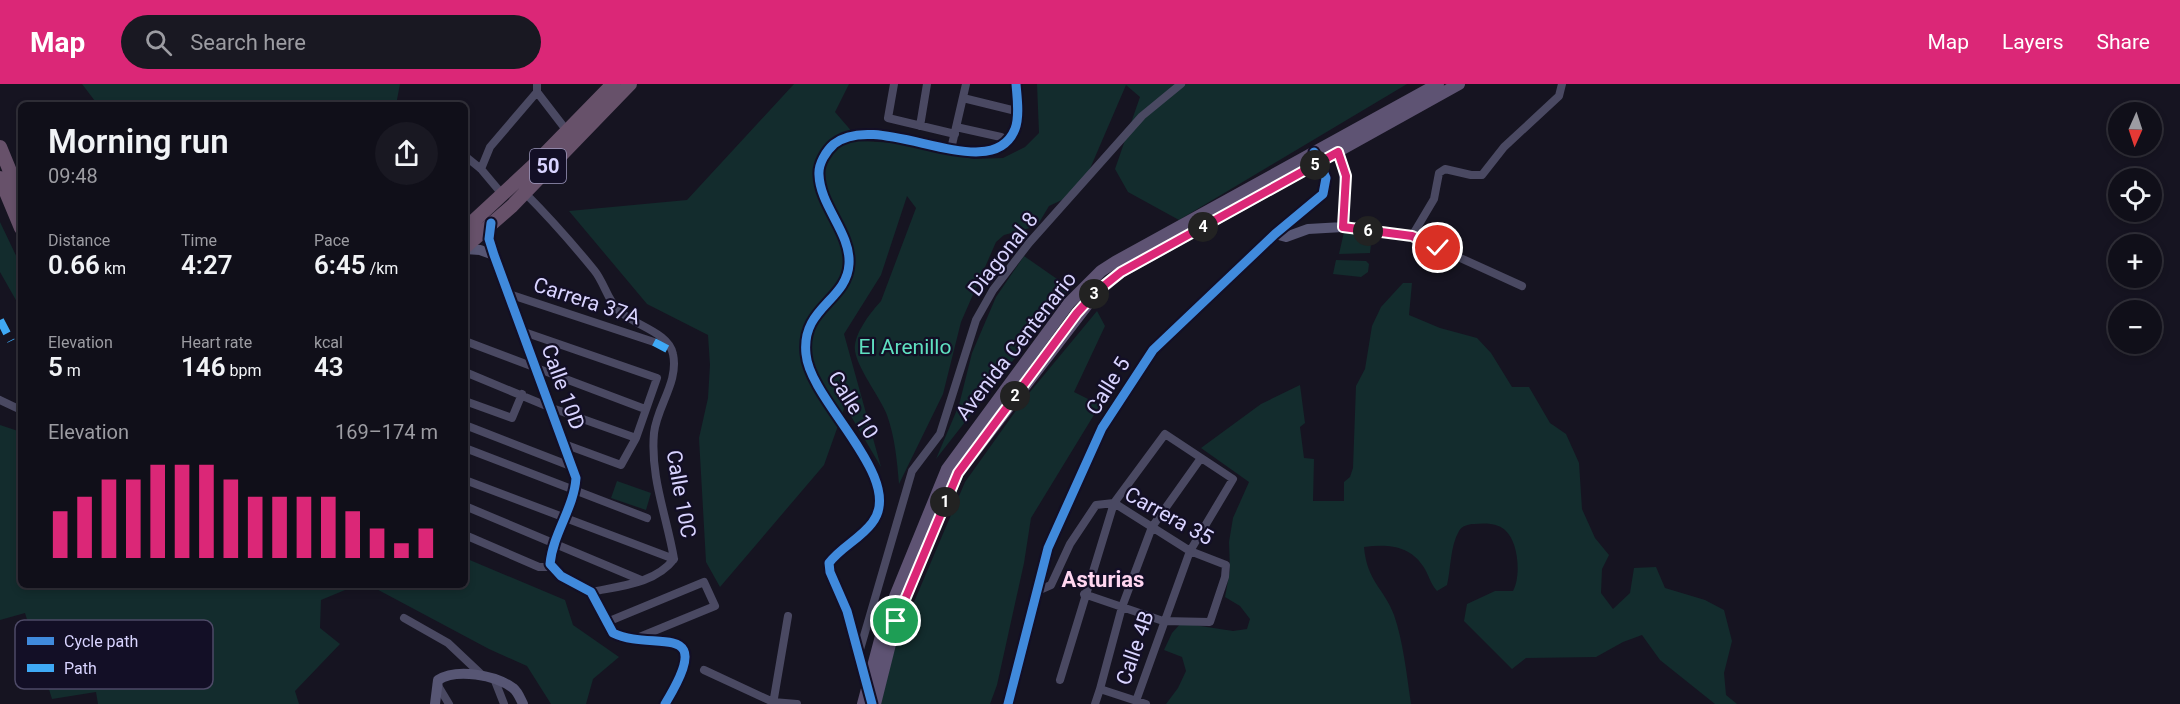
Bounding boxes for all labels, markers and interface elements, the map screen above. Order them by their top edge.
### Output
search box [121,15,541,69]
text: Map [30,26,85,59]
icon: search [142,26,175,59]
text: Search here [190,30,306,55]
text: Map [1927,30,1969,54]
text: Layers [2002,30,2063,54]
text: Share [2096,30,2150,54]
north arrow [2108,102,2162,156]
map controls [2108,102,2162,354]
text: Morning run [48,122,229,161]
button: share [375,122,438,185]
road number: 50 [530,149,566,183]
pin: 5 [1300,150,1330,180]
text: 5 [1310,155,1320,174]
text: 09:48 [48,164,98,188]
button: locate [2108,168,2162,222]
street label: Diagonal 8 [963,208,1043,300]
pin: 4 [1188,212,1218,242]
pin: 6 [1353,216,1383,246]
text: 4 [1198,217,1208,236]
text: 6 [1363,221,1373,240]
pin [1412,222,1463,273]
text: Distance [48,231,110,250]
text: Time [181,231,217,250]
text: Pace [314,231,350,250]
icon: check [1421,231,1454,264]
button: + [2108,234,2162,288]
text: 0.66 [48,250,100,280]
text: 4:27 [181,250,233,280]
text: 6:45 [314,250,366,280]
text: km [100,259,126,278]
text: /km [366,259,398,278]
street label: Avenida Centenario [951,267,1081,425]
street label: Carrera 37A [531,272,644,330]
pin: 3 [1079,279,1109,309]
text: 3 [1089,284,1099,303]
button: − [2108,300,2162,354]
text: Elevation [48,333,113,352]
text: Heart rate [181,333,252,352]
text: kcal [314,333,343,352]
park label: El Arenillo [859,335,951,359]
street label: Calle 10D [536,341,590,433]
text: 5 [48,352,63,382]
text: 146 [181,352,226,382]
text: 43 [314,352,344,382]
street label: Calle 5 [1081,353,1135,419]
text: m [63,361,81,380]
text: bpm [226,361,262,380]
street label: Calle 10 [823,367,883,443]
pin: 2 [1000,381,1030,411]
text: 2 [1010,386,1020,405]
text: Elevation [48,420,129,444]
text: 169–174 m [335,420,438,444]
street label: Calle 10C [661,448,701,540]
street label: Carrera 35 [1121,482,1217,550]
pin: 1 [930,487,960,517]
text: 1 [940,492,950,511]
district label: Asturias [1062,567,1144,592]
pin [870,595,921,646]
icon: arrive [879,604,912,637]
street label: Calle 4B [1111,608,1159,688]
legend [15,620,213,689]
text: Cycle path [64,632,138,651]
text: Path [64,659,97,678]

